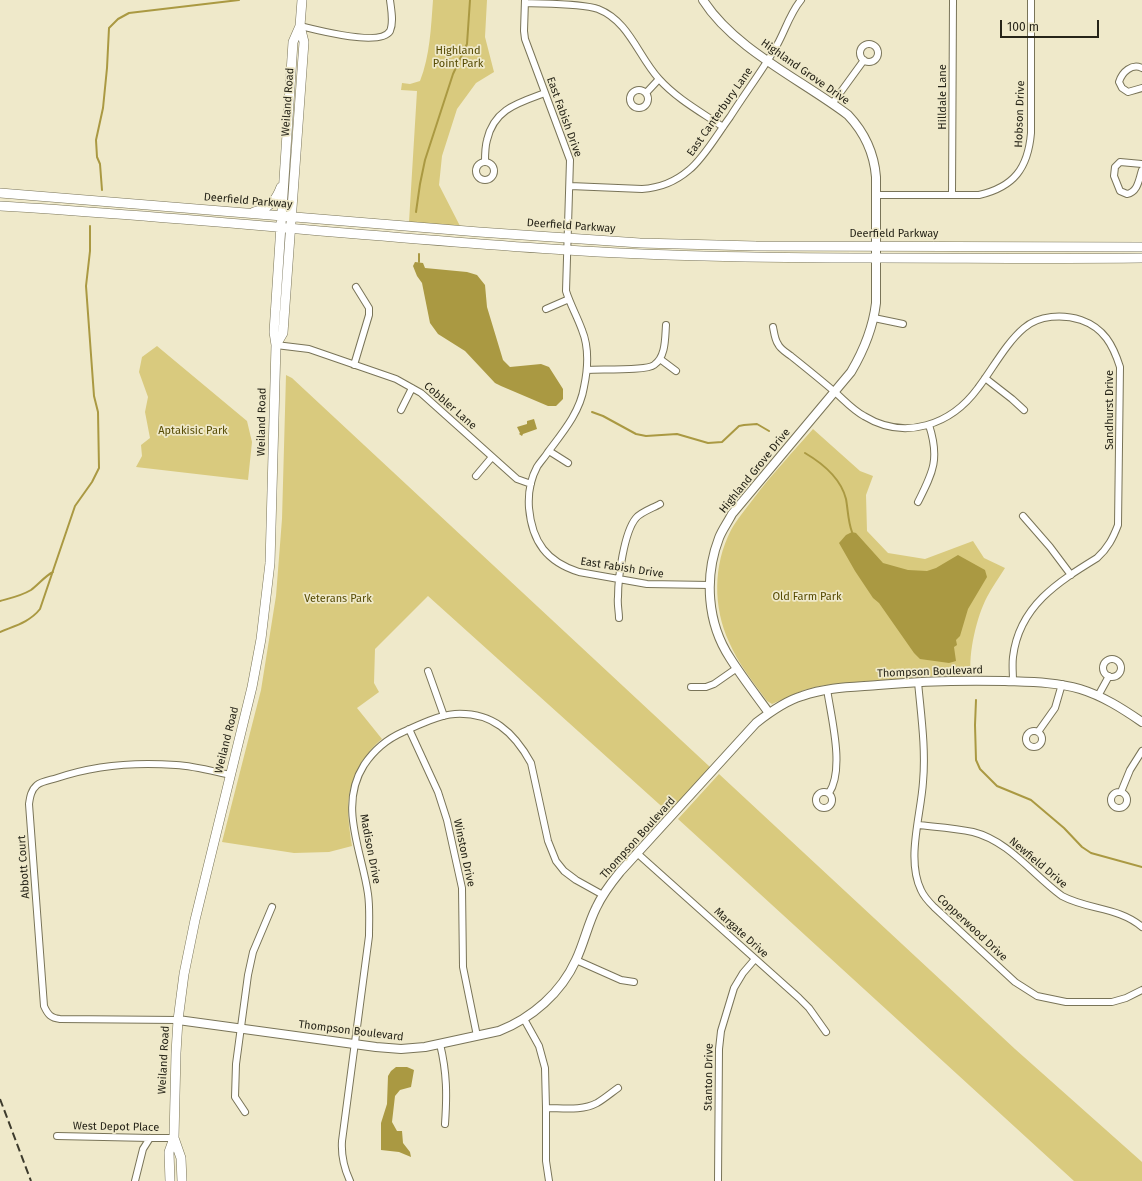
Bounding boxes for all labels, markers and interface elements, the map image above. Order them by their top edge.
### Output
scale bar [1002,12,1101,38]
text: 100 m [1007,20,1039,34]
street label: Highland Grove Drive [758,36,852,108]
park label: Highland Point Park [433,44,483,70]
street label: Hilldale Lane [936,64,950,130]
street label: East Canterbury Lane [684,65,756,159]
street label: Weiland Road [279,67,297,137]
street label: East Fabish Drive [543,75,585,159]
street label: Hobson Drive [1012,80,1028,148]
street label: Deerfield Parkway [203,191,293,211]
street label: Deerfield Parkway [526,216,616,236]
street label: Deerfield Parkway [850,227,938,241]
street label: Sandhurst Drive [1103,370,1117,450]
street label: Cobbler Lane [421,380,479,432]
street label: Weiland Road [255,388,269,456]
park label: Aptakisic Park [158,424,228,438]
street label: Highland Grove Drive [717,426,793,516]
street label: East Fabish Drive [579,555,665,581]
park label: Old Farm Park [772,590,842,604]
park label: Veterans Park [304,592,372,606]
street label: Thompson Boulevard [877,664,983,680]
street label: Weiland Road [212,705,242,775]
street label: Thompson Boulevard [598,794,678,882]
street label: Madison Drive [357,813,383,885]
street label: Winston Drive [450,818,478,888]
street label: Abbott Court [15,835,33,899]
street label: Newfield Drive [1006,835,1070,891]
street label: Copperwood Drive [934,892,1010,964]
street label: Margate Drive [711,905,771,961]
street label: Thompson Boulevard [298,1018,404,1044]
street label: Weiland Road [156,1025,172,1095]
street label: Stanton Drive [702,1043,716,1111]
street label: West Depot Place [73,1120,159,1134]

